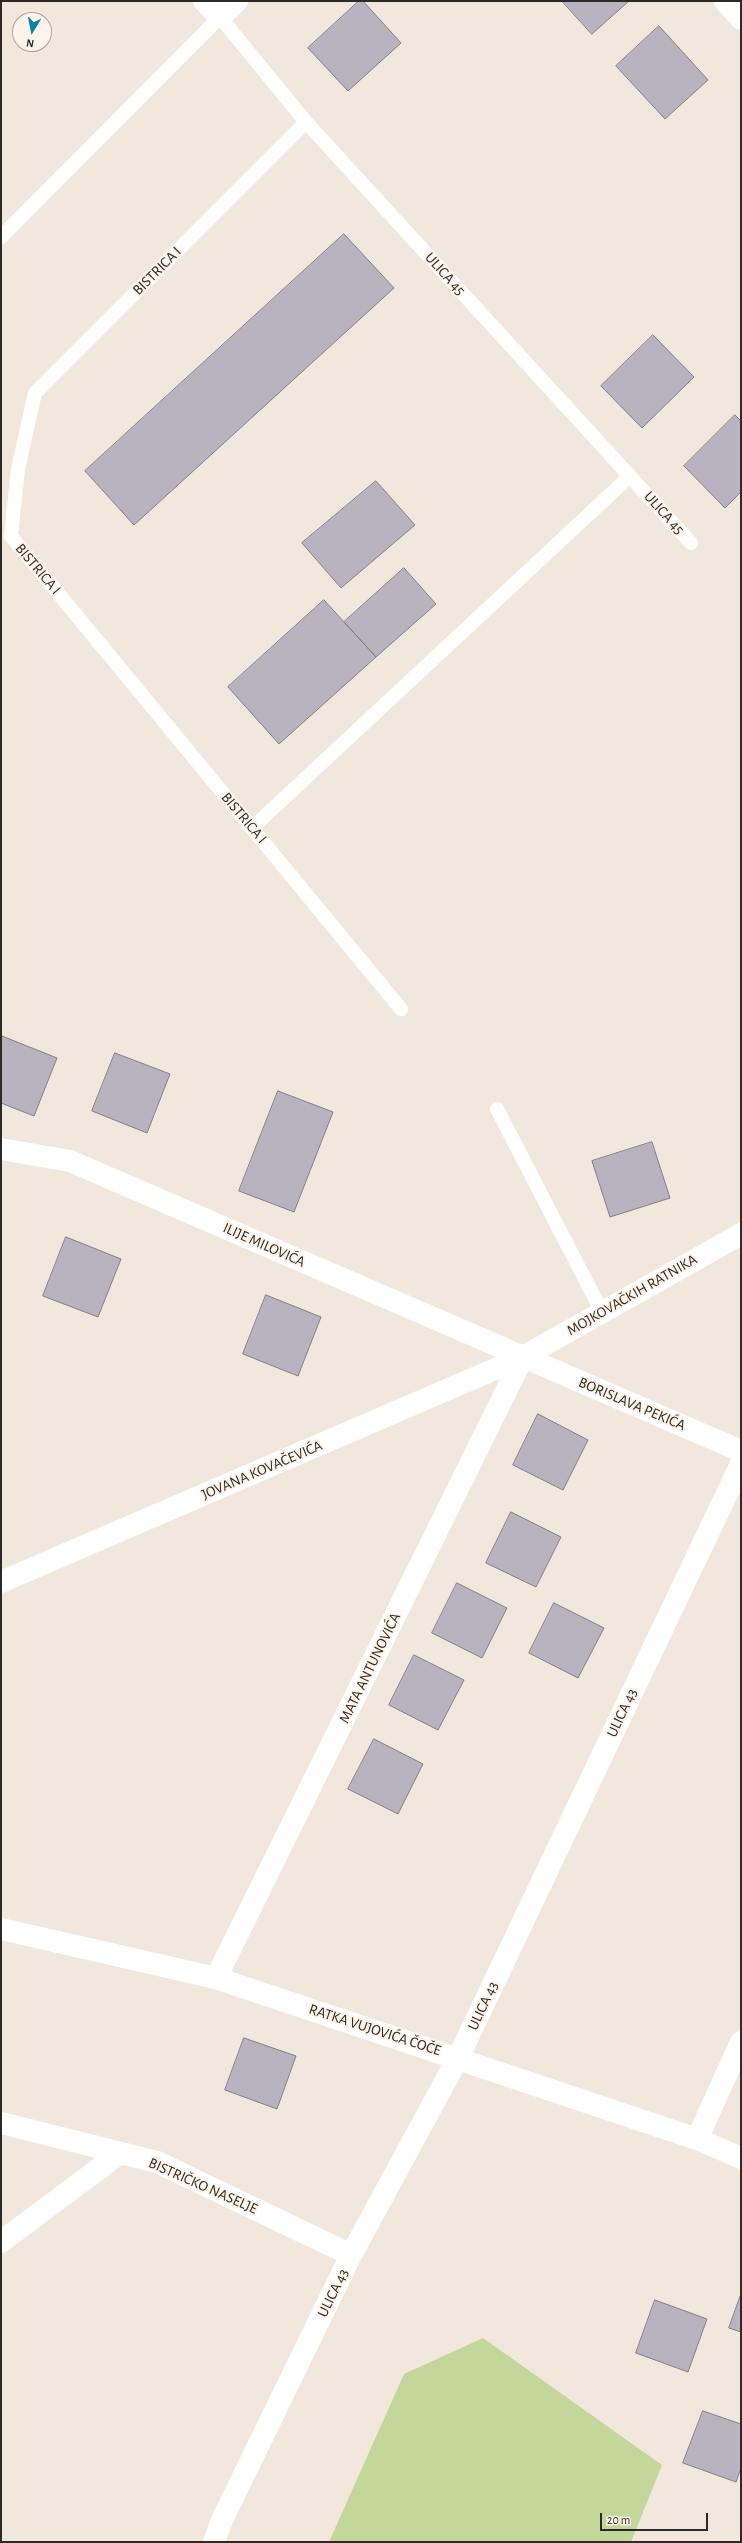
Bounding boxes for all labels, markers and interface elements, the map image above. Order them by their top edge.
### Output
north arrow [12,12,52,52]
text: N [25,37,35,49]
street label: BISTRICA I [129,243,185,299]
street label: ULICA 45 [421,249,469,299]
street label: ULICA 45 [640,488,688,538]
street label: BISTRICA I [11,540,65,598]
street label: BISTRICA I [217,789,271,847]
street label: ILIJE MILOVIĆA [220,1219,308,1271]
street label: MOJKOVAČKIH RATNIKA [564,1250,700,1340]
street label: BORISLAVA PEKIĆA [576,1373,688,1435]
street label: JOVANA KOVAČEVIĆA [199,1436,325,1504]
street label: MATA ANTUNOVIĆA [335,1610,405,1726]
street label: ULICA 43 [603,1686,641,1740]
street label: ULICA 43 [464,1979,502,2033]
street label: RATKA VUJOVIĆA ČOČE [307,2000,443,2060]
street label: BISTRIČKO NASELJE [146,2154,260,2218]
street label: ULICA 43 [314,2266,352,2320]
scale bar [602,2505,710,2531]
text: 20 m [607,2514,630,2526]

